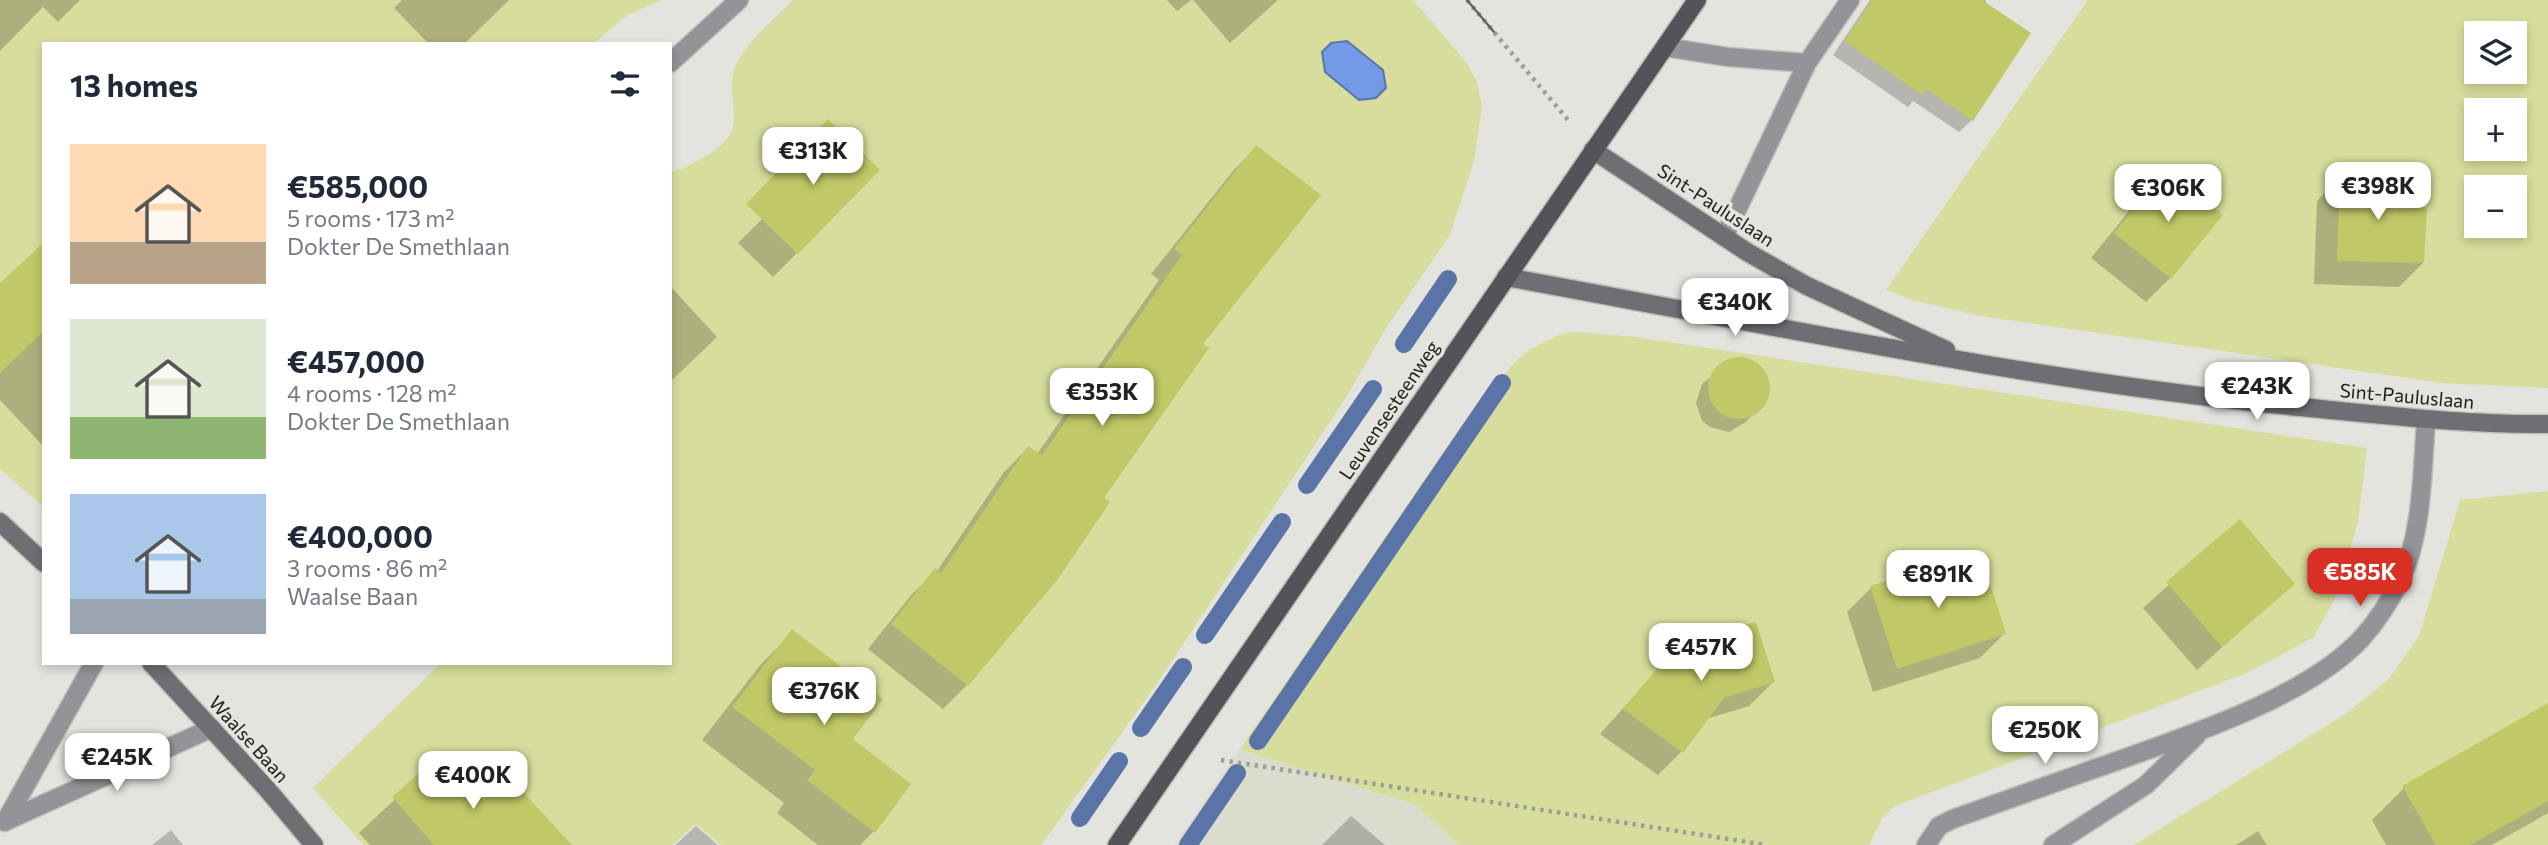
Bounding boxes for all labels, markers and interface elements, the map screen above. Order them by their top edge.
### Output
map controls [2464,21,2527,238]
button: layers [2464,21,2527,84]
icon: filters [606,65,644,103]
text: 13 homes [70,66,198,103]
button: + [2464,98,2527,161]
pin: €313K [764,128,862,187]
text: €313K [778,136,848,164]
street label: Sint-Pauluslaan [1653,158,1779,251]
pin: €398K [2329,162,2427,222]
pin: €306K [2119,164,2217,224]
text: €585,000 [287,167,428,204]
text: €398K [2341,171,2415,199]
icon: home [126,172,210,256]
text: €306K [2130,173,2206,201]
button: − [2464,175,2527,238]
text: 5 rooms · 173 m² [287,204,454,232]
text: Dokter De Smethlaan [287,232,510,260]
pin: €340K [1686,278,1784,338]
text: €340K [1697,287,1773,315]
street label: Leuvensesteenweg [1334,336,1444,484]
text: €457,000 [287,342,425,379]
icon: home [126,347,210,431]
pin: €243K [2208,362,2306,422]
pin: €353K [1053,368,1151,428]
text: €243K [2221,371,2293,399]
text: €353K [1066,377,1138,405]
street label: Sint-Pauluslaan [2339,378,2475,413]
text: 4 rooms · 128 m² [287,379,456,407]
text: Dokter De Smethlaan [287,407,510,435]
text: €400,000 [287,517,433,554]
icon: home [126,522,210,606]
pin: €585K [2311,548,2409,608]
pin: €891K [1889,550,1987,610]
text: 3 rooms · 86 m² [287,554,447,582]
text: €585K [2323,557,2397,585]
text: €891K [1902,559,1974,587]
text: Waalse Baan [287,582,418,610]
pin: €457K [1652,624,1750,683]
text: €457K [1665,632,1737,660]
pin: €376K [775,668,873,727]
text: €376K [788,676,860,704]
street label: Waalse Baan [205,691,294,787]
pin: €250K [1996,706,2094,766]
text: €250K [2008,715,2082,743]
pin: €245K [68,734,166,793]
text: €245K [81,742,153,770]
pin: €400K [424,752,522,811]
text: €400K [435,760,511,788]

